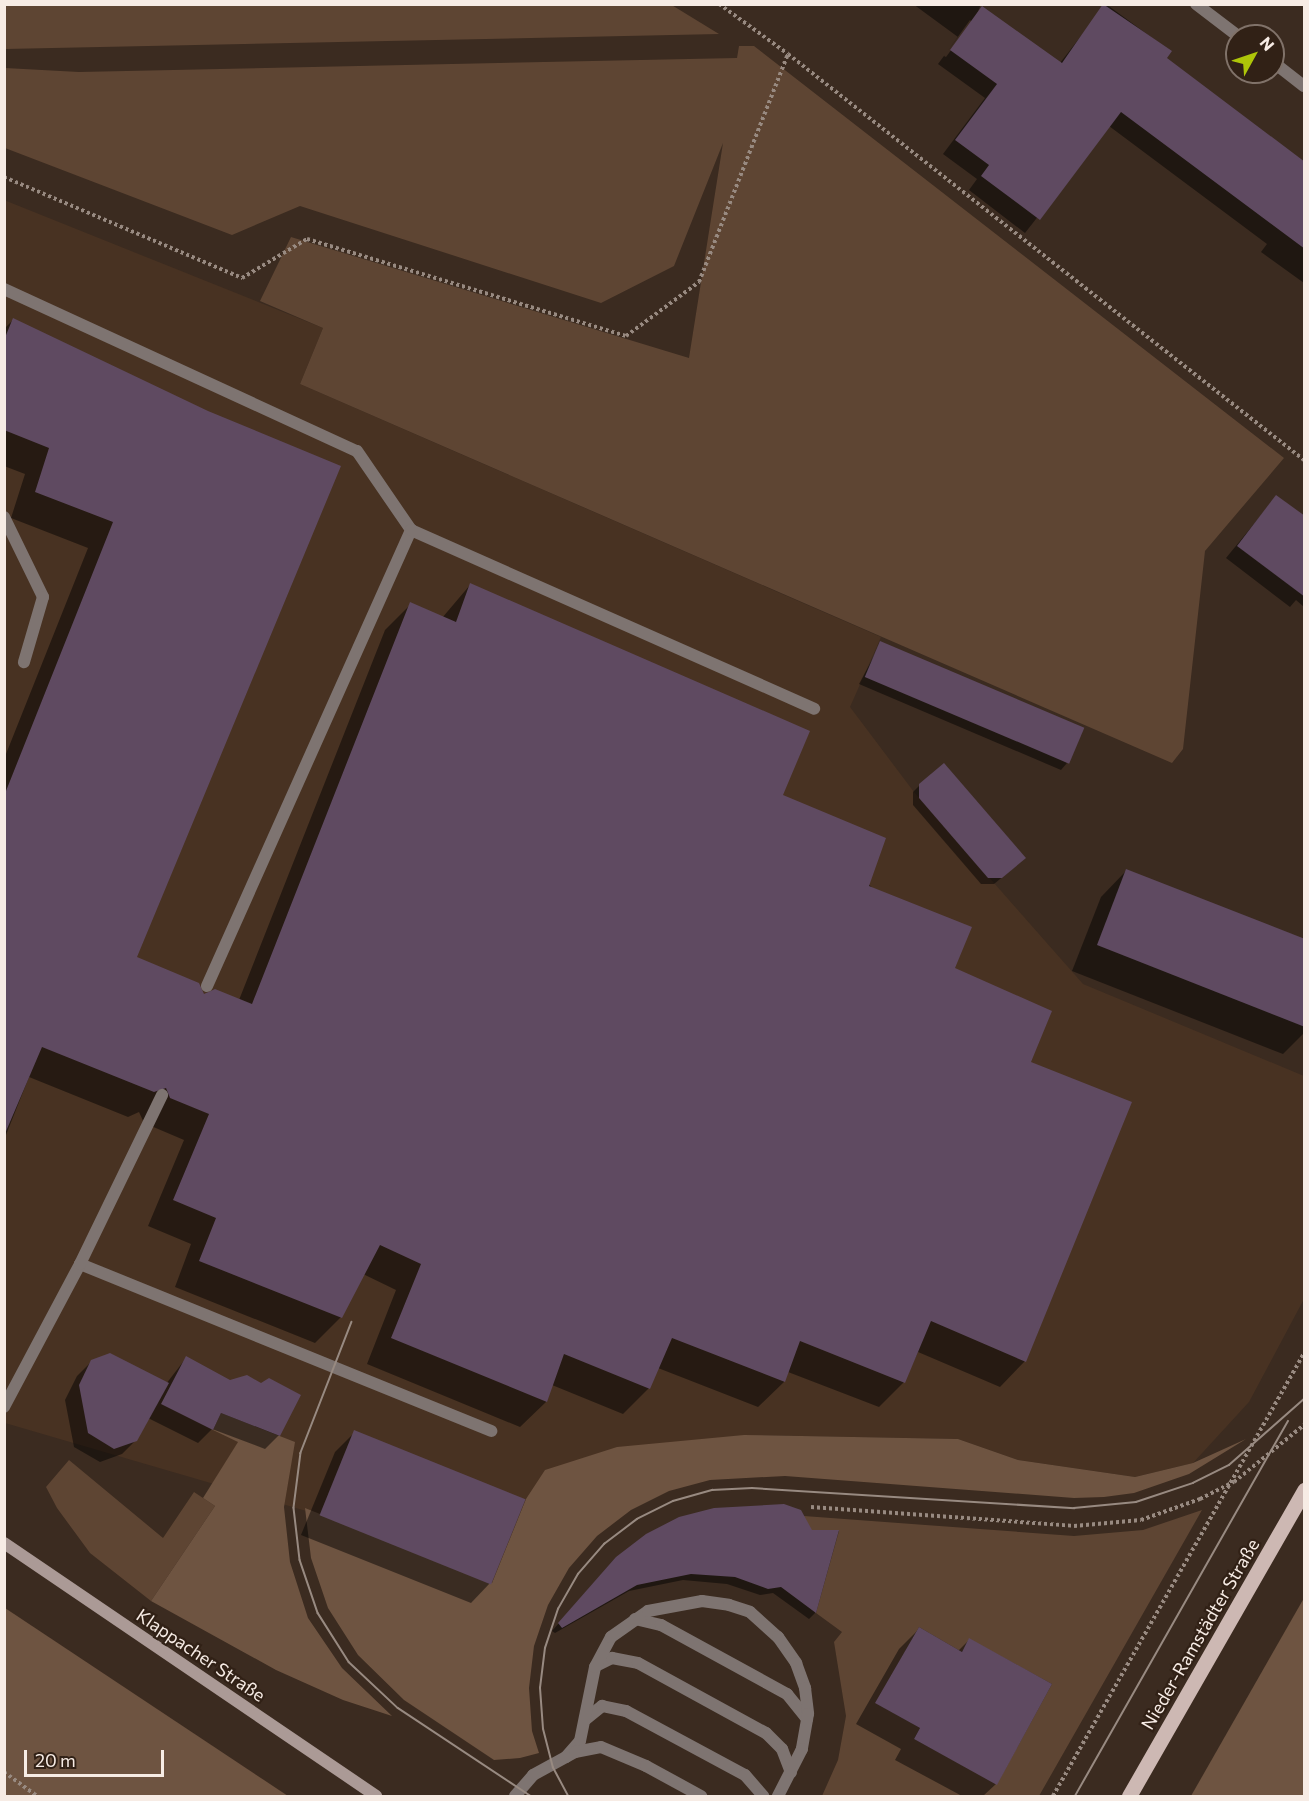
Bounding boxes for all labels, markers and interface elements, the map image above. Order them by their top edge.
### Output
north arrow [1225,24,1285,84]
text: N [1257,33,1279,54]
street label: Nieder-Ramstädter Straße [1136,1535,1264,1733]
street label: Klappacher Straße [132,1604,270,1706]
scale bar [27,1738,166,1776]
text: 20 m [35,1749,76,1771]

